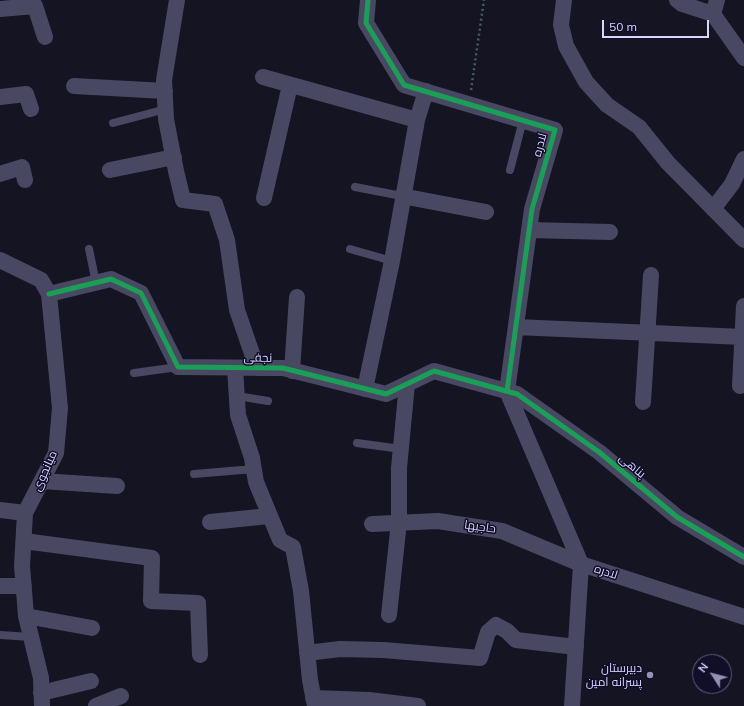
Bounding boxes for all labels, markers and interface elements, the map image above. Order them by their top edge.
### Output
scale bar [604,12,711,38]
text: 50 m [609,19,637,34]
street label: لادره [530,132,550,158]
street label: نجفی [244,351,272,365]
street label: میانجوی [30,448,60,494]
street label: پناهی [616,451,648,481]
street label: حاجیها [463,518,497,536]
street label: لادره [593,561,619,583]
north arrow [692,654,732,694]
text: N [695,660,711,675]
place label: دبیرستان پسرانه امین [586,661,642,689]
marker: دبیرستان پسرانه امین [645,670,655,680]

